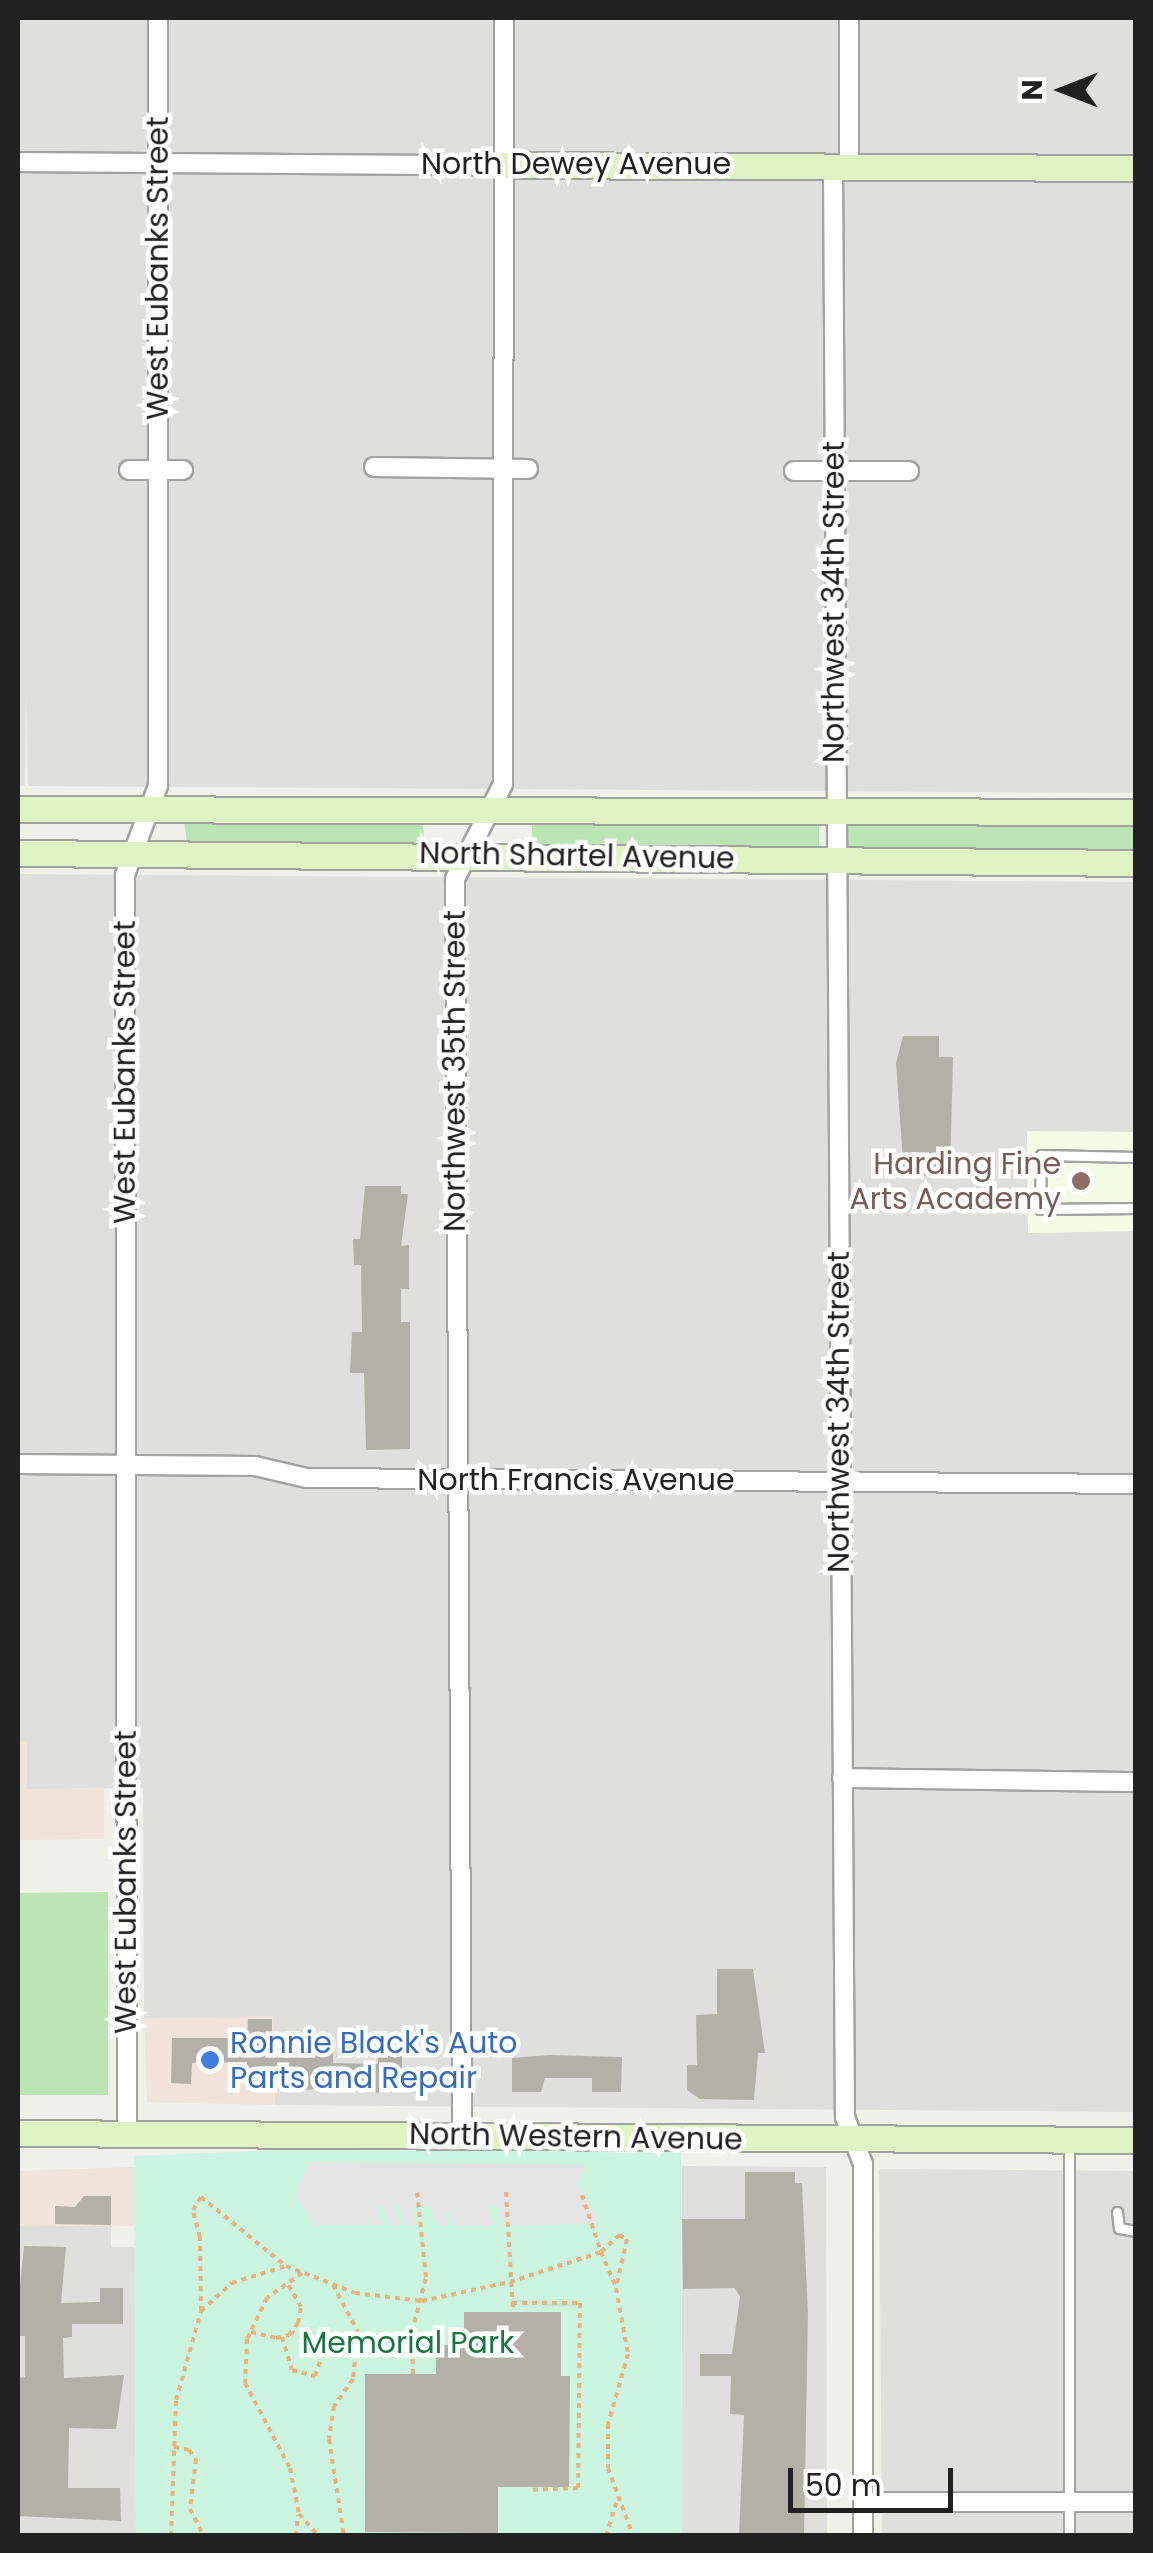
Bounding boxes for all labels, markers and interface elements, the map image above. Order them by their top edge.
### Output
north arrow [1013,40,1113,140]
text: N [1013,79,1052,101]
street label: West Eubanks Street [140,116,176,420]
street label: North Dewey Avenue [421,146,731,182]
street label: Northwest 34th Street [816,441,852,763]
street label: North Shartel Avenue [419,835,735,877]
street label: Northwest 35th Street [437,910,473,1232]
street label: West Eubanks Street [107,920,143,1224]
place label: Harding Fine Arts Academy [850,1146,1061,1216]
marker: Harding Fine Arts Academy [1070,1170,1092,1192]
street label: Northwest 34th Street [821,1251,857,1573]
street label: North Francis Avenue [417,1462,735,1498]
street label: West Eubanks Street [108,1730,144,2034]
place label: Ronnie Black's Auto Parts and Repair [230,2025,518,2096]
marker: Ronnie Black's Auto Parts and Repair [199,2049,221,2071]
street label: North Western Avenue [409,2116,743,2158]
park label: Memorial Park [301,2325,515,2361]
scale bar [793,2448,958,2510]
text: 50 m [805,2464,882,2507]

